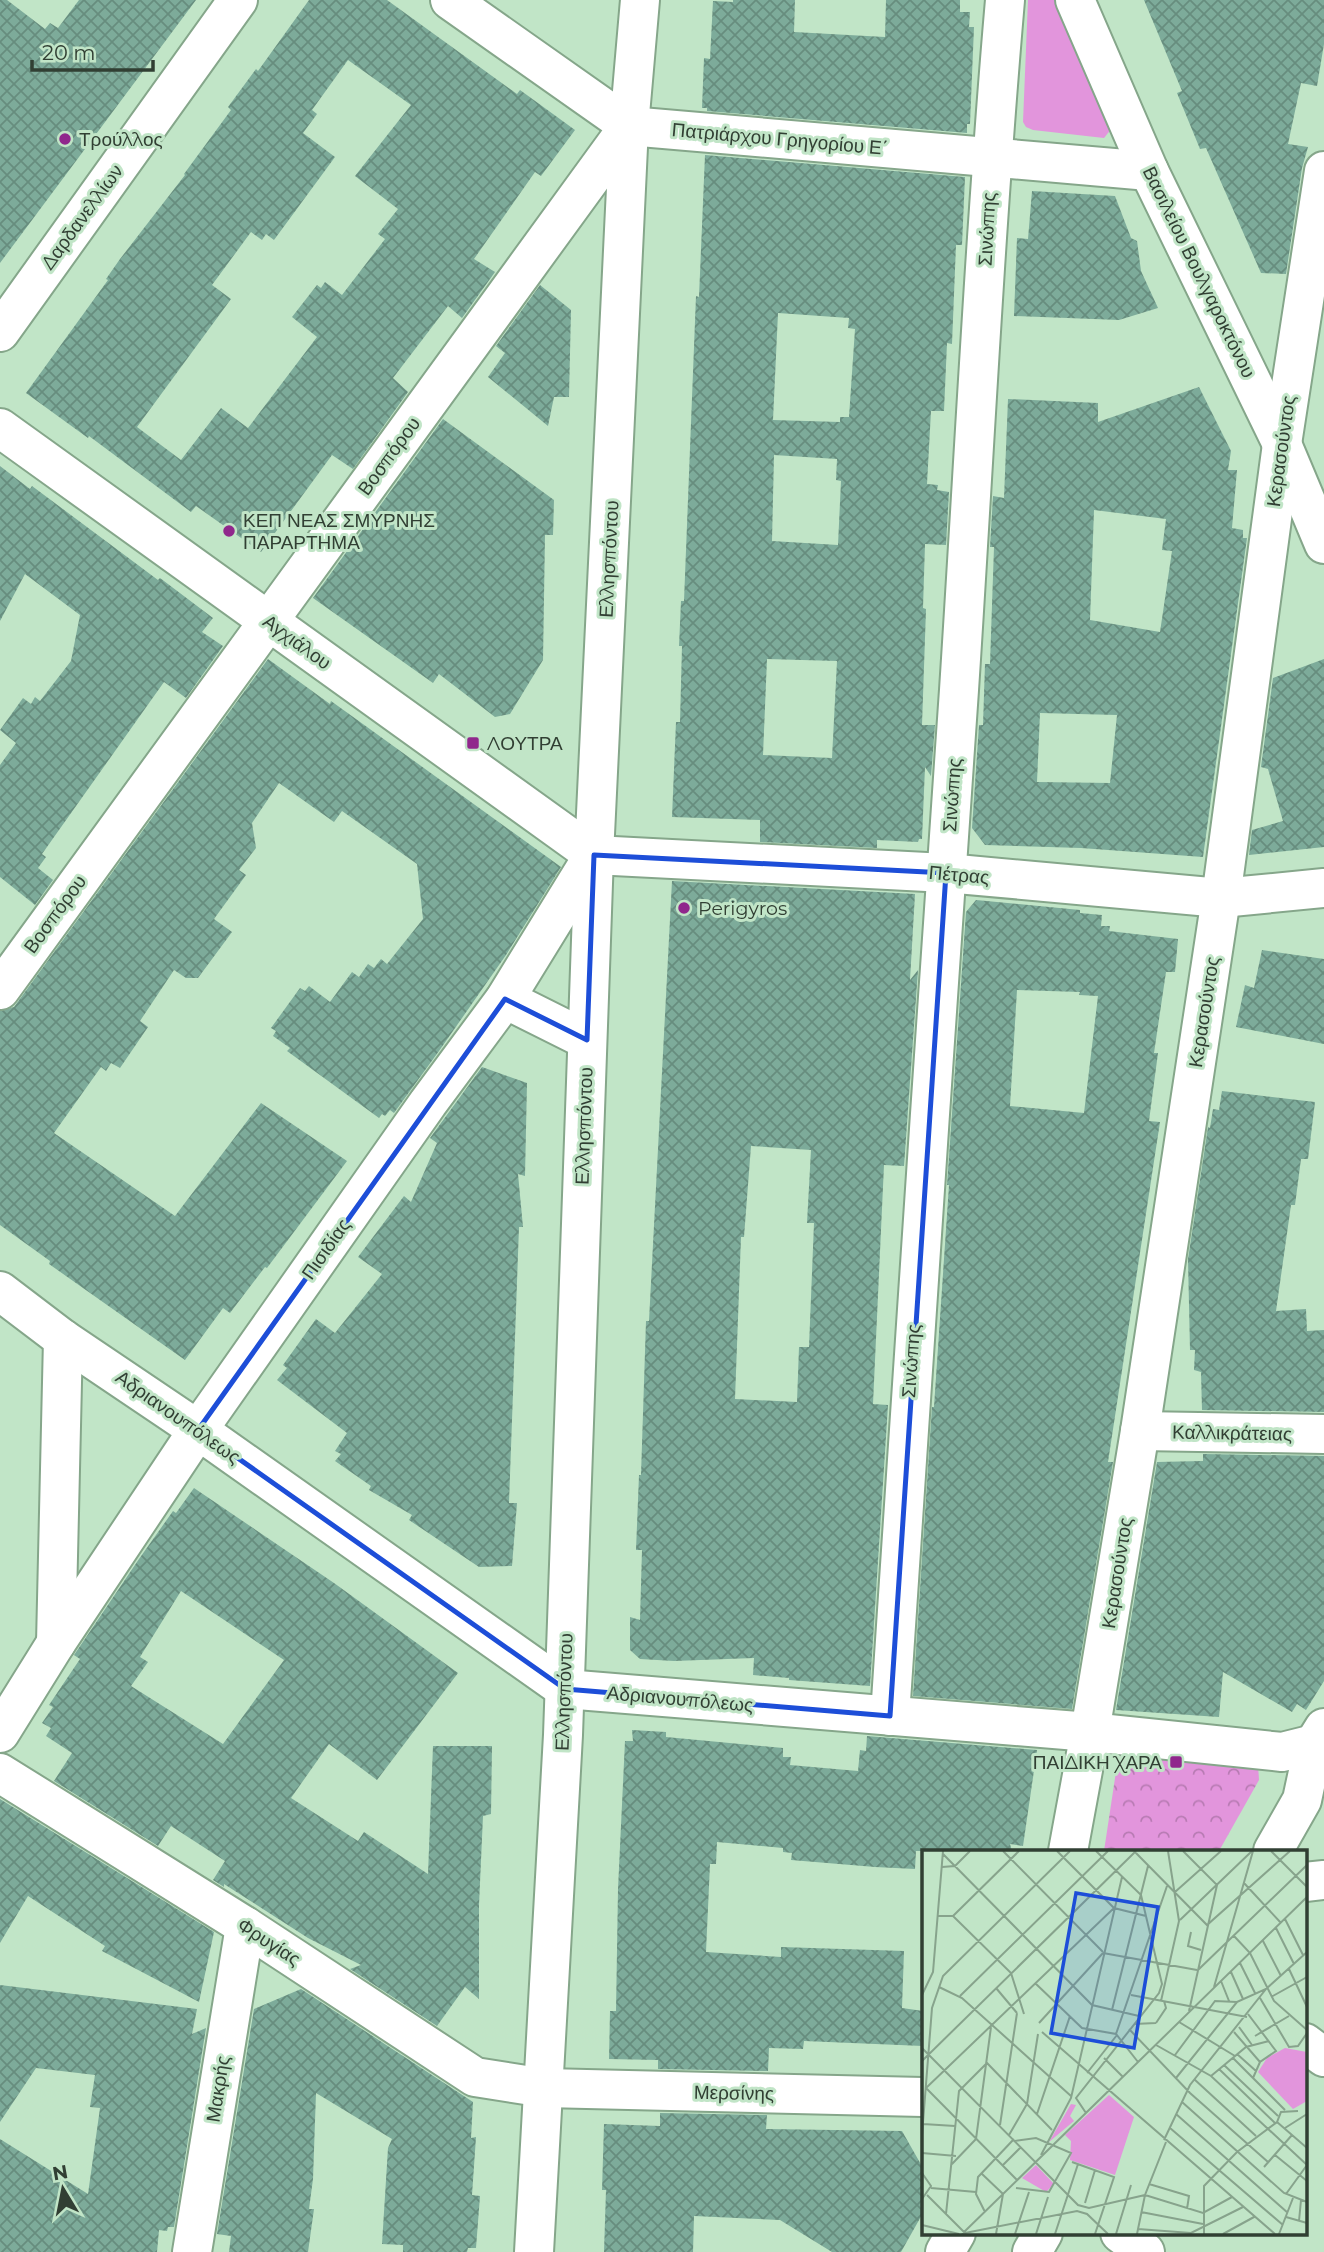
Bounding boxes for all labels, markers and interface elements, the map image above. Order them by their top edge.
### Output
scale bar [32,28,152,72]
text: 20 m [42,40,96,65]
street label: Πατριάρχου Γρηγορίου Ε΄ [671,118,889,160]
place label: Τρούλλος [79,128,163,151]
marker: Τρούλλος [57,131,73,147]
street label: Δαρδανελλίων [36,160,128,274]
street label: Βασιλείου Βουλγαροκτόνου [1138,163,1260,381]
street label: Σινώπης [974,192,1000,266]
street label: Κερασούντος [1262,394,1300,508]
street label: Βοσπόρου [353,412,425,500]
street label: Ελλησπόντου [594,500,624,618]
place label: ΚΕΠ ΝΕΑΣ ΣΜΥΡΝΗΣ ΠΑΡΑΡΤΗΜΑ [243,509,435,554]
marker: ΚΕΠ ΝΕΑΣ ΣΜΥΡΝΗΣ ΠΑΡΑΡΤΗΜΑ [221,523,237,539]
street label: Αγχιάλου [259,610,335,674]
place label: ΛΟΥΤΡΑ [487,732,563,755]
marker: ΛΟΥΤΡΑ [465,735,481,751]
street label: Σινώπης [938,757,966,833]
street label: Πέτρας [928,861,990,889]
street label: Βοσπόρου [19,870,91,958]
place label: Perigyros [698,897,787,920]
marker: Perigyros [676,900,692,916]
street label: Κερασούντος [1184,955,1224,1069]
street label: Ελλησπόντου [570,1067,598,1185]
street label: Πισιδίας [297,1214,355,1284]
street label: Σινώπης [897,1323,925,1399]
street label: Αδριανουπόλεως [111,1365,245,1469]
street label: Καλλικράτειας [1172,1420,1292,1446]
street label: Κερασούντος [1097,1516,1137,1630]
street label: Ελλησπόντου [550,1633,578,1751]
street label: Αδριανουπόλεως [606,1681,754,1717]
place label: ΠΑΙΔΙΚΗ ΧΑΡΑ [1033,1751,1162,1774]
marker: ΠΑΙΔΙΚΗ ΧΑΡΑ [1168,1754,1184,1770]
inset map [922,1850,1306,2234]
street label: Φρυγίας [233,1913,305,1971]
street label: Μακρής [201,2054,235,2124]
street label: Μερσίνης [694,2081,774,2105]
north arrow [28,2154,98,2224]
text: N [51,2160,70,2185]

